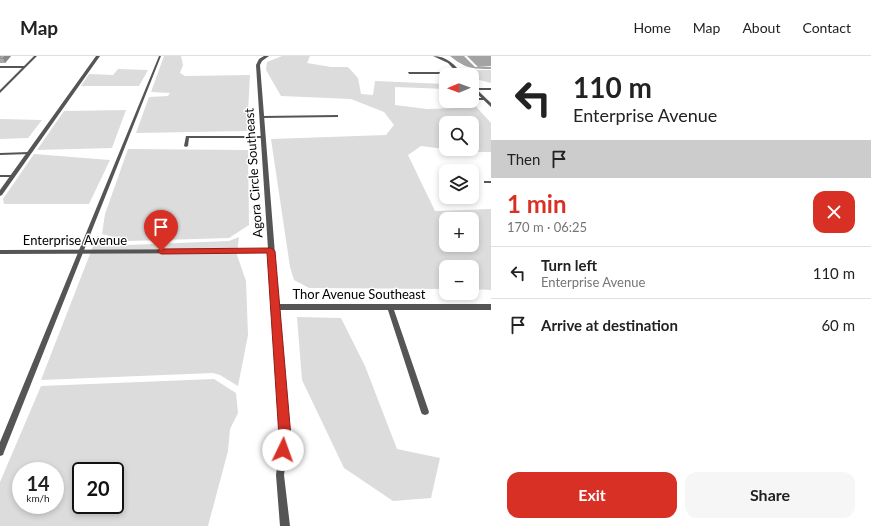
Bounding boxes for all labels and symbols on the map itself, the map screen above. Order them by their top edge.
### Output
north arrow [439,68,479,108]
street label: Agora Circle Southeast [240,107,266,238]
pin [144,210,178,251]
street label: Enterprise Avenue [23,232,127,248]
street label: Thor Avenue Southeast [292,286,426,302]
position arrow [262,429,304,471]
speed limit sign: 20 [72,462,124,514]

